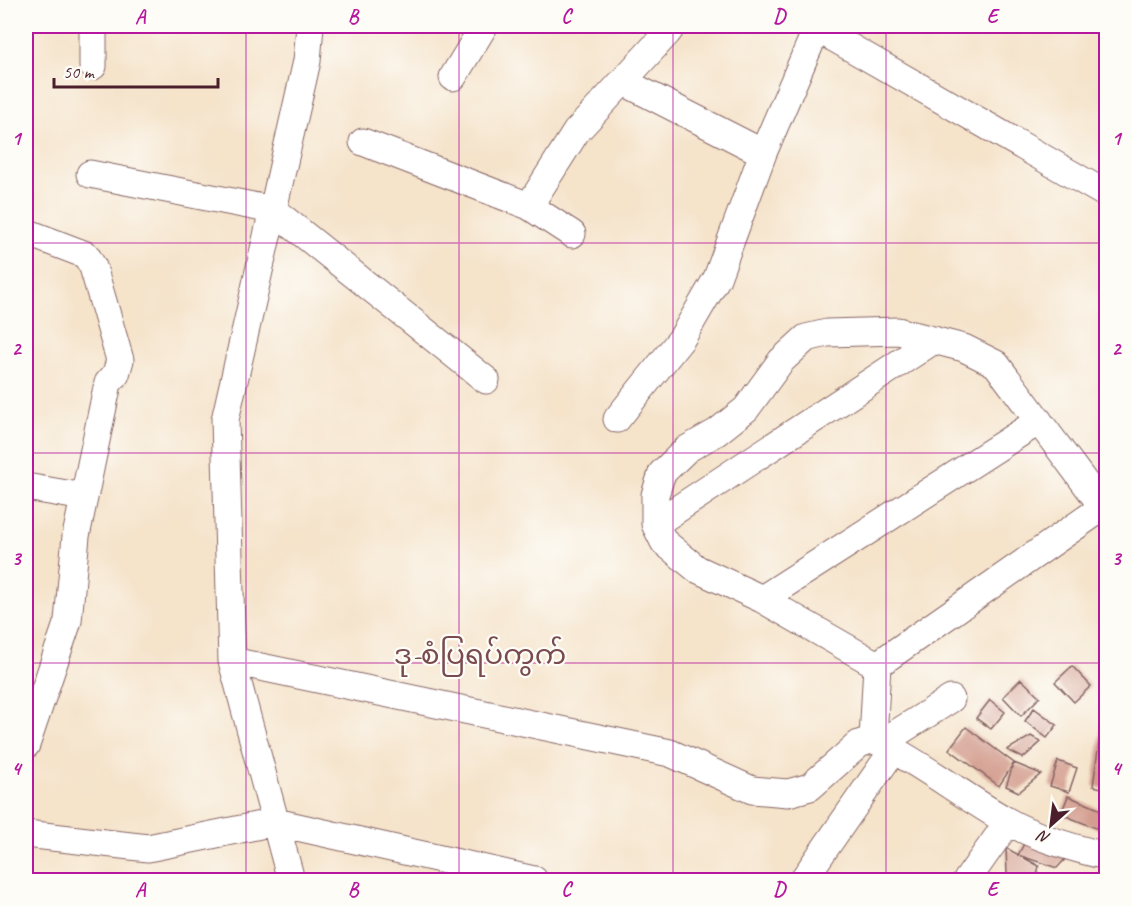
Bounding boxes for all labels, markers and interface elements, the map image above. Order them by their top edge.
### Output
text: A [135,4,147,29]
text: B [348,4,360,29]
text: C [561,4,573,29]
text: D [773,4,787,29]
text: E [987,4,1001,29]
scale bar [54,51,218,89]
text: 50 m [63,61,96,83]
text: 1 [12,126,23,151]
text: 1 [1112,126,1123,151]
text: 2 [12,336,23,361]
text: 2 [1112,336,1123,361]
text: 3 [12,546,23,571]
text: 3 [1112,546,1123,571]
district label: ဒု-စံပြရပ်ကွက် [394,636,566,677]
text: 4 [12,756,24,781]
text: 4 [1112,756,1124,781]
north arrow [1021,795,1081,855]
text: N [1033,825,1053,849]
text: A [135,877,147,902]
text: B [348,877,360,902]
text: C [561,877,573,902]
text: D [773,877,787,902]
text: E [987,877,1001,902]

